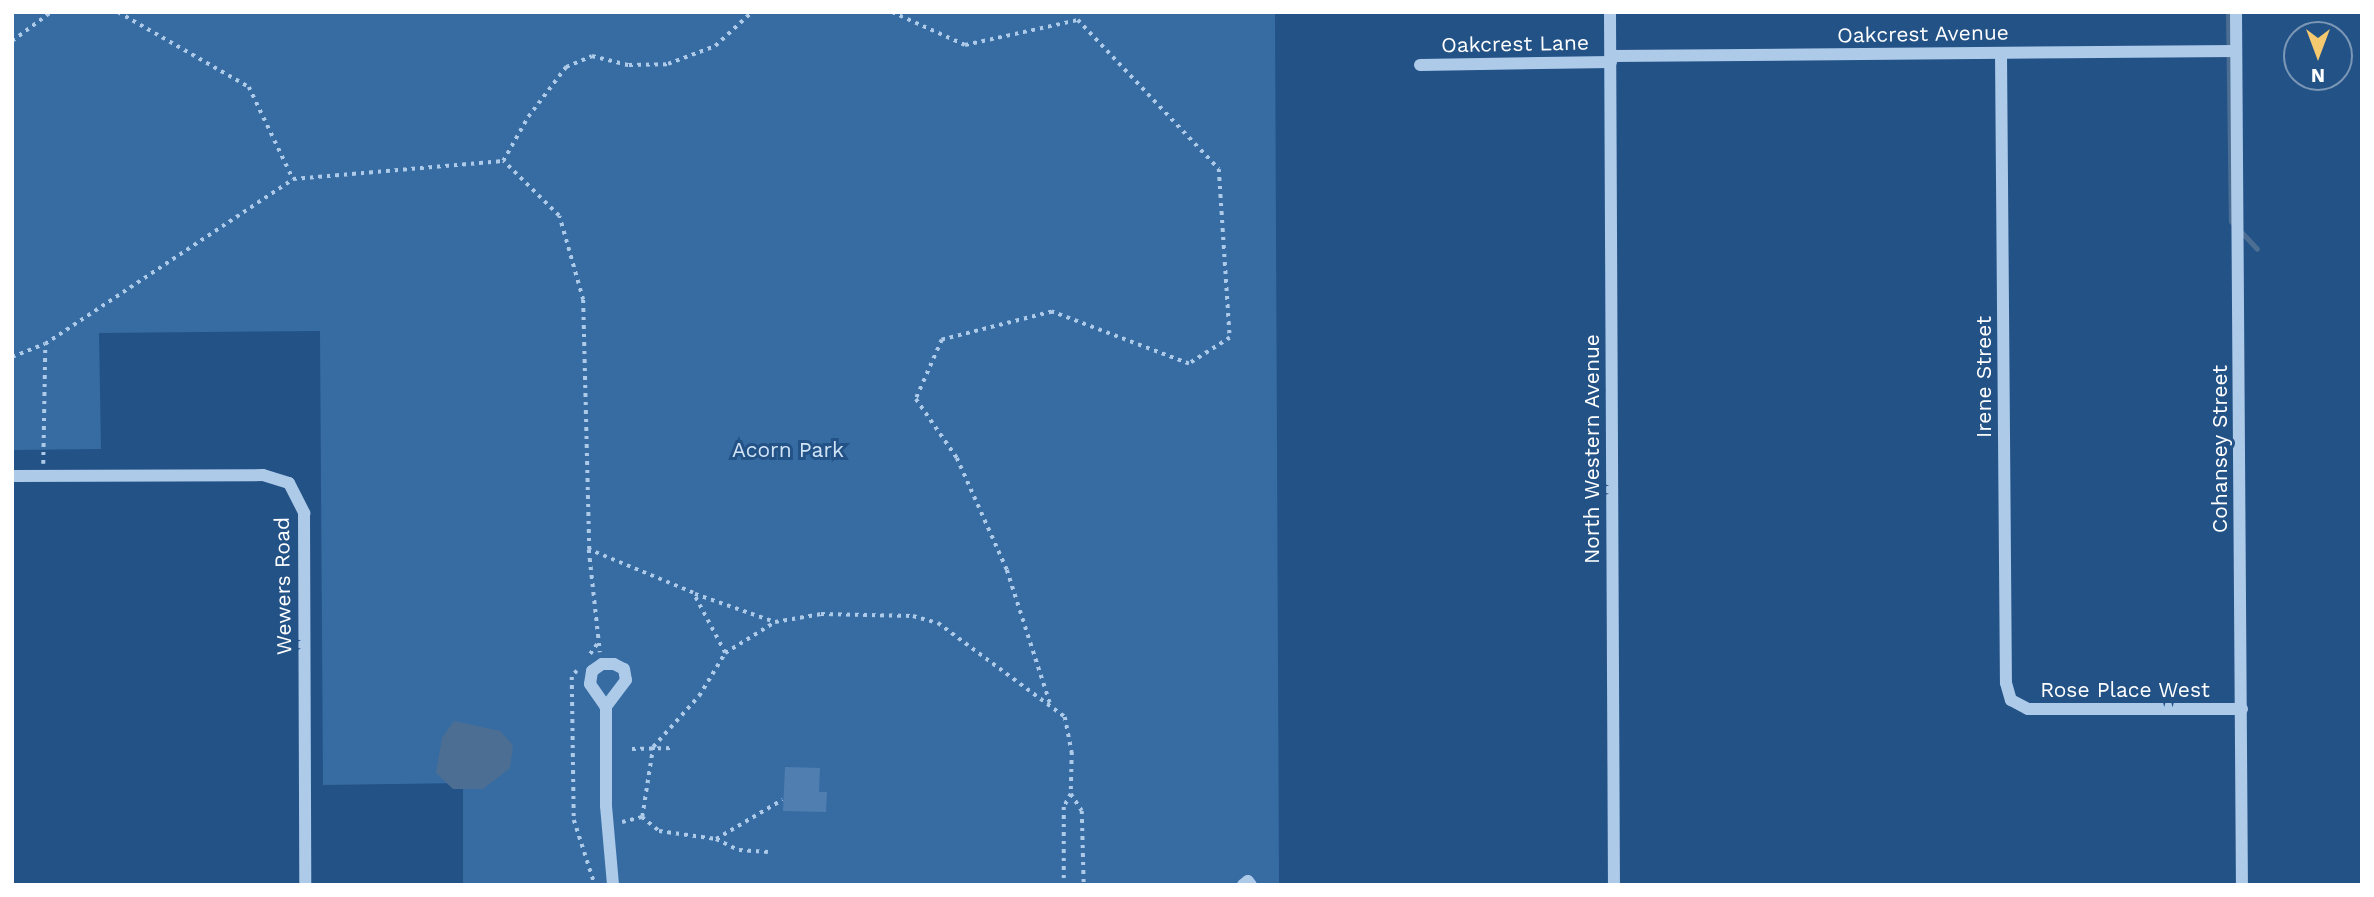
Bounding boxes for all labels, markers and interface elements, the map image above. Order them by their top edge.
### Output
street label: Oakcrest Avenue [1837,20,2009,48]
north arrow [2283,21,2353,91]
street label: Oakcrest Lane [1441,30,1589,58]
text: N [2311,64,2325,87]
street label: Irene Street [1971,316,1997,438]
street label: North Western Avenue [1579,333,1605,565]
street label: Cohansey Street [2207,365,2233,533]
park label: Acorn Park [732,437,844,463]
street label: Wewers Road [269,517,297,655]
street label: Rose Place West [2040,677,2210,703]

